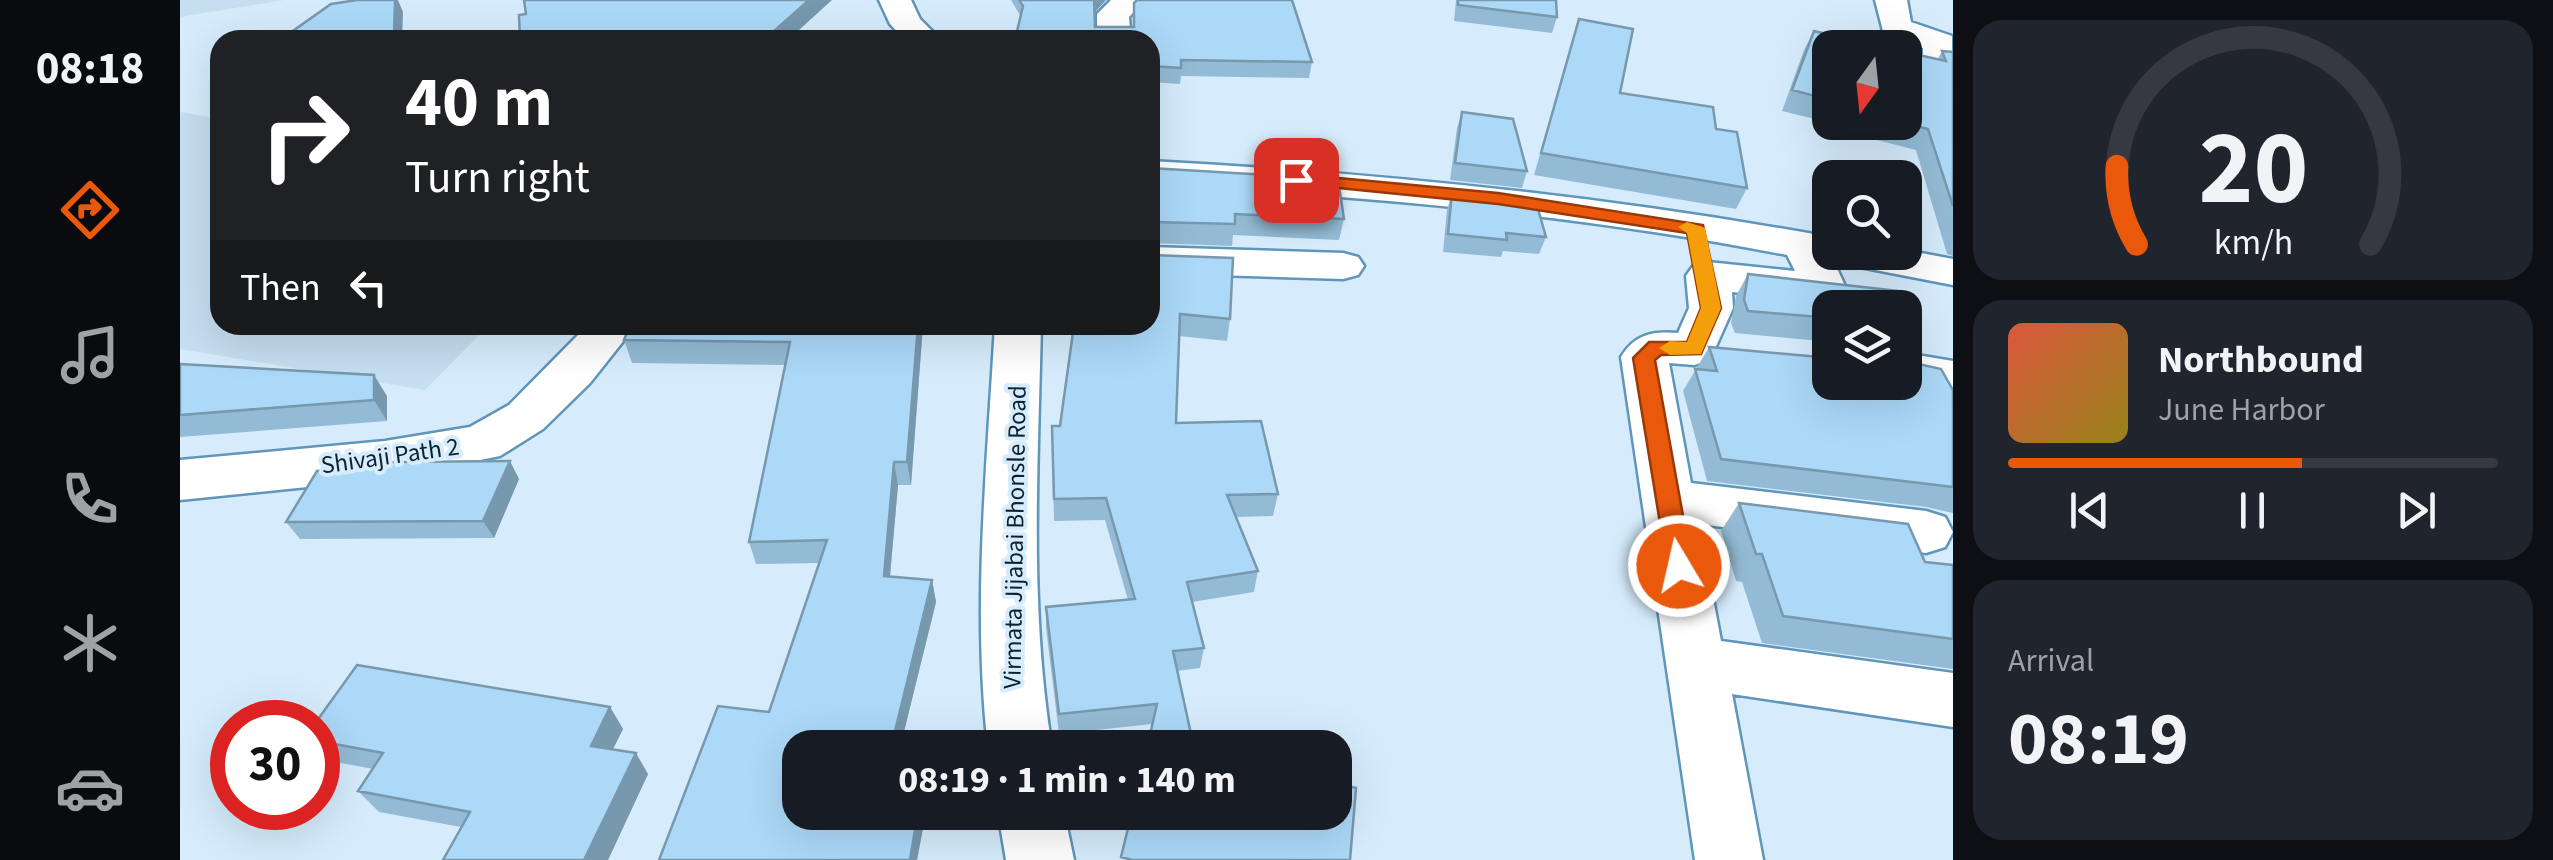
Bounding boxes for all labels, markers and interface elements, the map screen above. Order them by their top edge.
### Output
north arrow [1812,30,1922,140]
map controls [1812,30,1922,400]
text: 08:18 [36,37,144,101]
text: 40 m [405,53,553,153]
icon: right [240,70,370,200]
text: 20 [2198,96,2308,244]
pin [1254,138,1339,223]
text: Turn right [405,146,590,210]
icon: arrive [1269,153,1324,208]
button: search [1812,160,1922,270]
icon: directions [55,175,125,245]
text: km/h [2213,217,2293,268]
icon: left [341,260,396,315]
text: Then [240,261,321,315]
button: layers [1812,290,1922,400]
icon: music [55,320,125,390]
text: Northbound [2158,333,2364,387]
street label: Virmata Jijabai Bhonsle Road [994,385,1036,689]
text: June Harbor [2158,387,2325,433]
street label: Shivaji Path 2 [319,429,461,483]
icon: phone [55,464,125,534]
icon: previous [2062,483,2117,538]
icon: pause [2225,483,2280,538]
icon: next [2389,483,2444,538]
position arrow [1627,514,1731,618]
icon: climate [55,608,125,678]
text: Arrival [2008,638,2094,684]
text: 08:19 [2008,686,2189,793]
speed limit sign: 30 [210,700,340,830]
icon: car [55,753,125,823]
text: 08:19 · 1 min · 140 m [898,753,1236,807]

